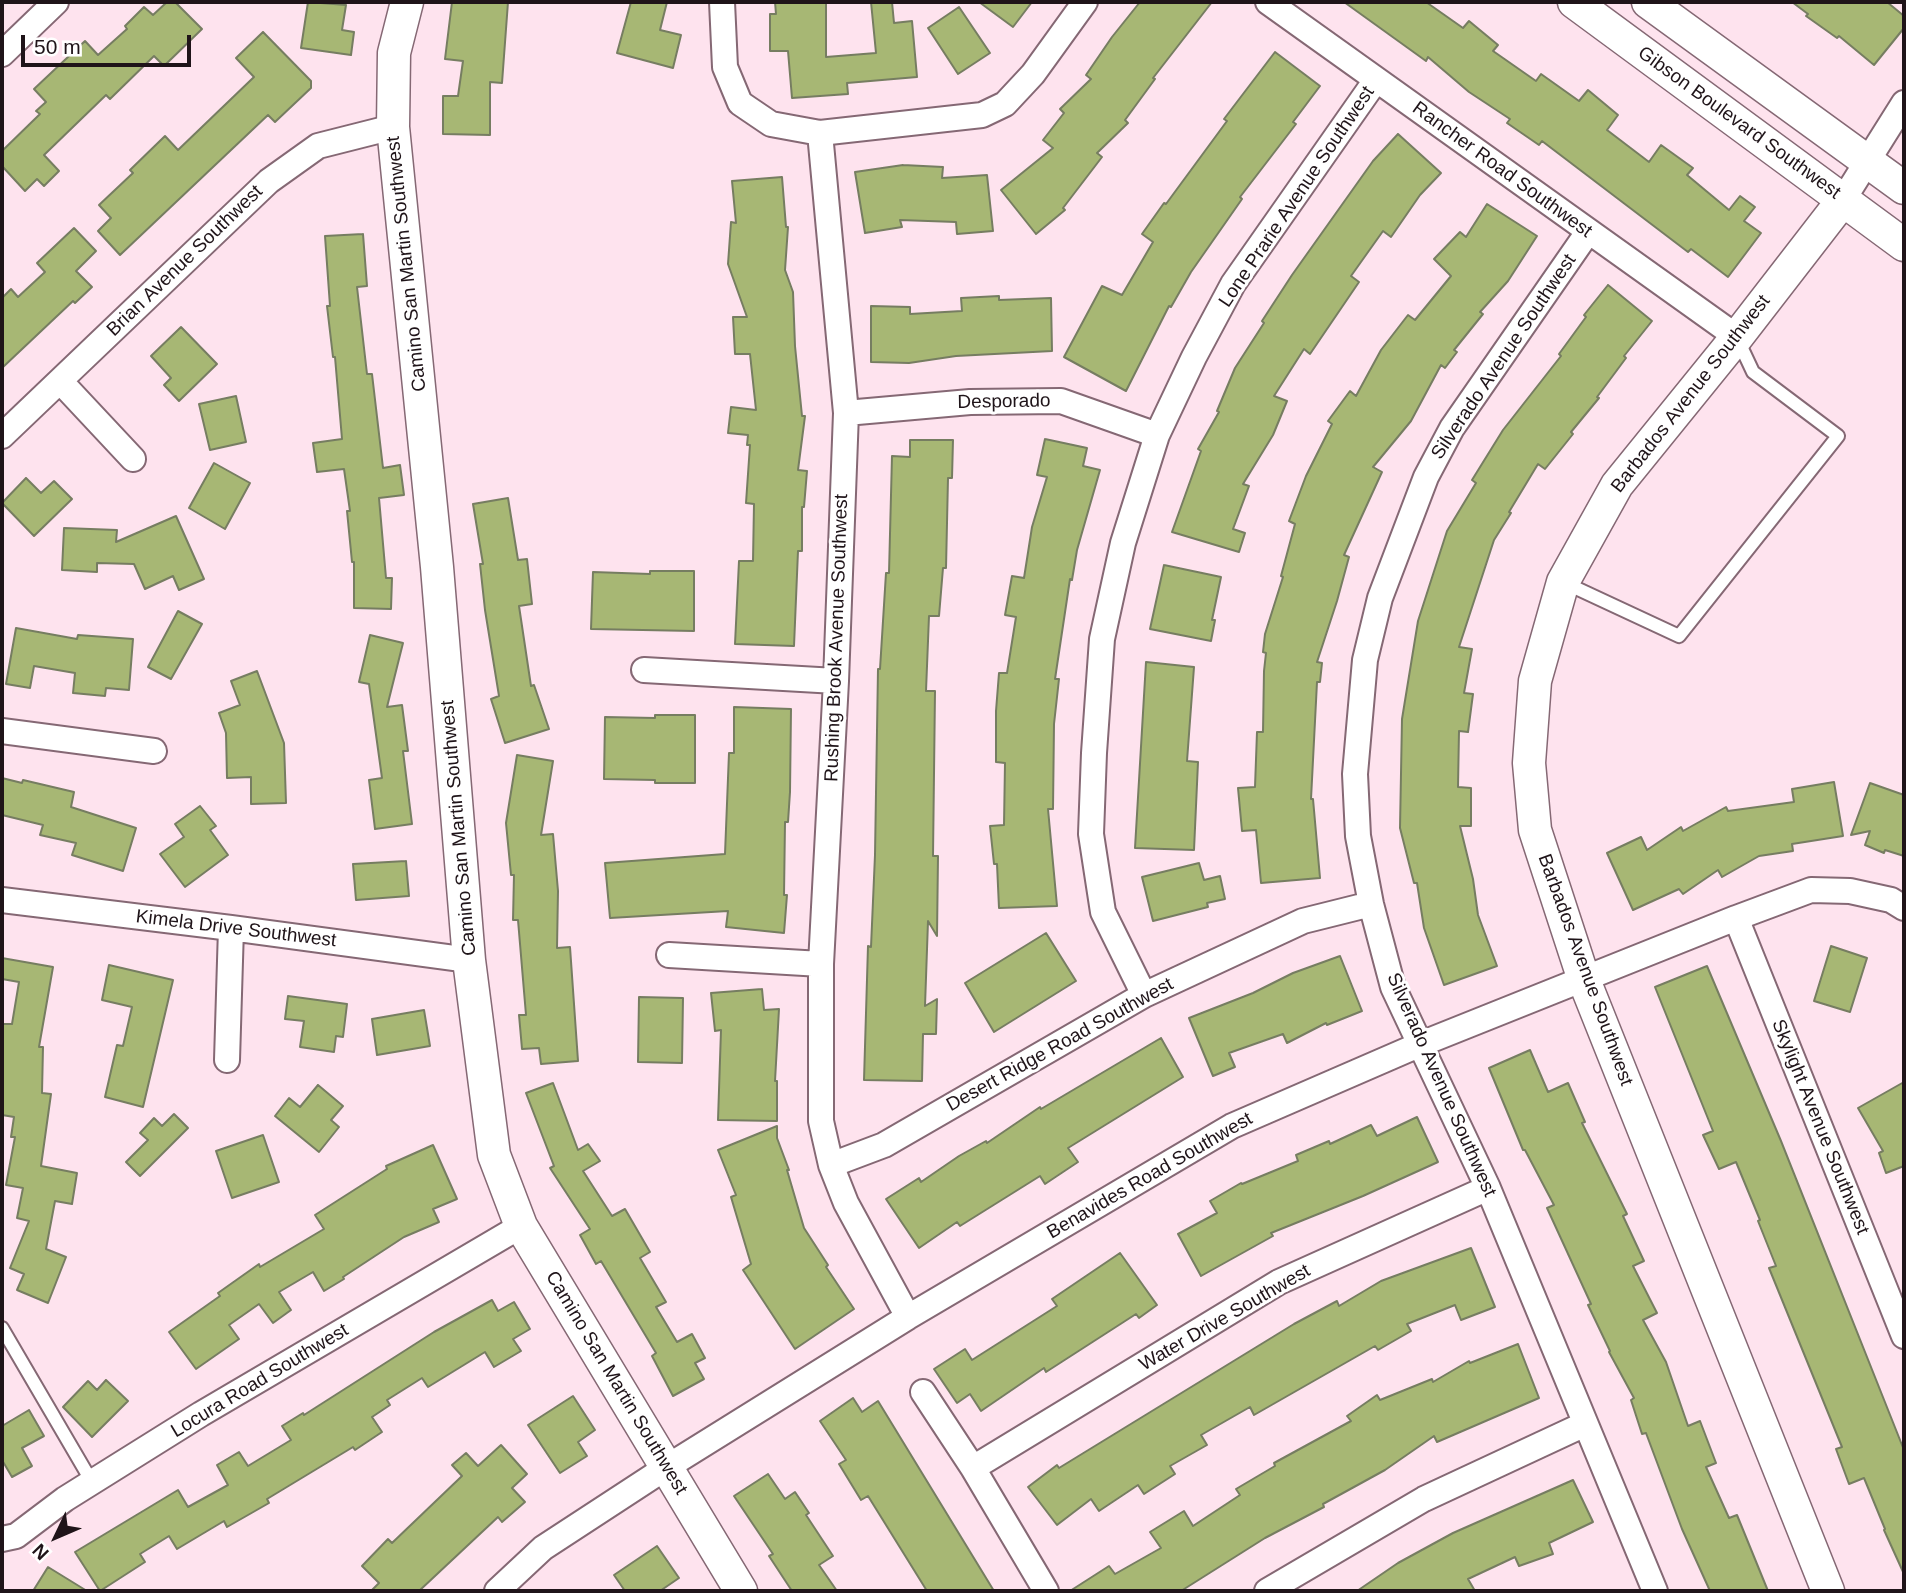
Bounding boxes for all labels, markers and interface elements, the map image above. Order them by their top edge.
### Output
scale bar [24,21,194,65]
text: 50 m [34,35,81,58]
street label: Gibson Boulevard Southwest [1633,42,1845,204]
street label: Lone Prarie Avenue Southwest [1214,82,1380,312]
street label: Rancher Road Southwest [1408,97,1596,243]
street label: Camino San Martin Southwest [382,135,432,393]
street label: Brian Avenue Southwest [102,181,268,341]
street label: Silverado Avenue Southwest [1427,250,1581,464]
street label: Barbados Avenue Southwest [1607,291,1775,497]
street label: Desporado [957,390,1051,414]
street label: Rushing Brook Avenue Southwest [821,494,853,782]
street label: Camino San Martin Southwest [436,699,482,957]
street label: Barbados Avenue Southwest [1532,851,1638,1089]
street label: Kimela Drive Southwest [135,905,337,953]
street label: Silverado Avenue Southwest [1381,970,1501,1200]
street label: Desert Ridge Road Southwest [943,973,1177,1117]
street label: Skylight Avenue Southwest [1766,1016,1874,1238]
street label: Benavides Road Southwest [1043,1108,1257,1244]
street label: Water Drive Southwest [1135,1260,1315,1376]
street label: Camino San Martin Southwest [540,1267,692,1499]
street label: Locura Road Southwest [167,1319,353,1443]
north arrow [21,1502,91,1572]
text: N [28,1540,53,1564]

